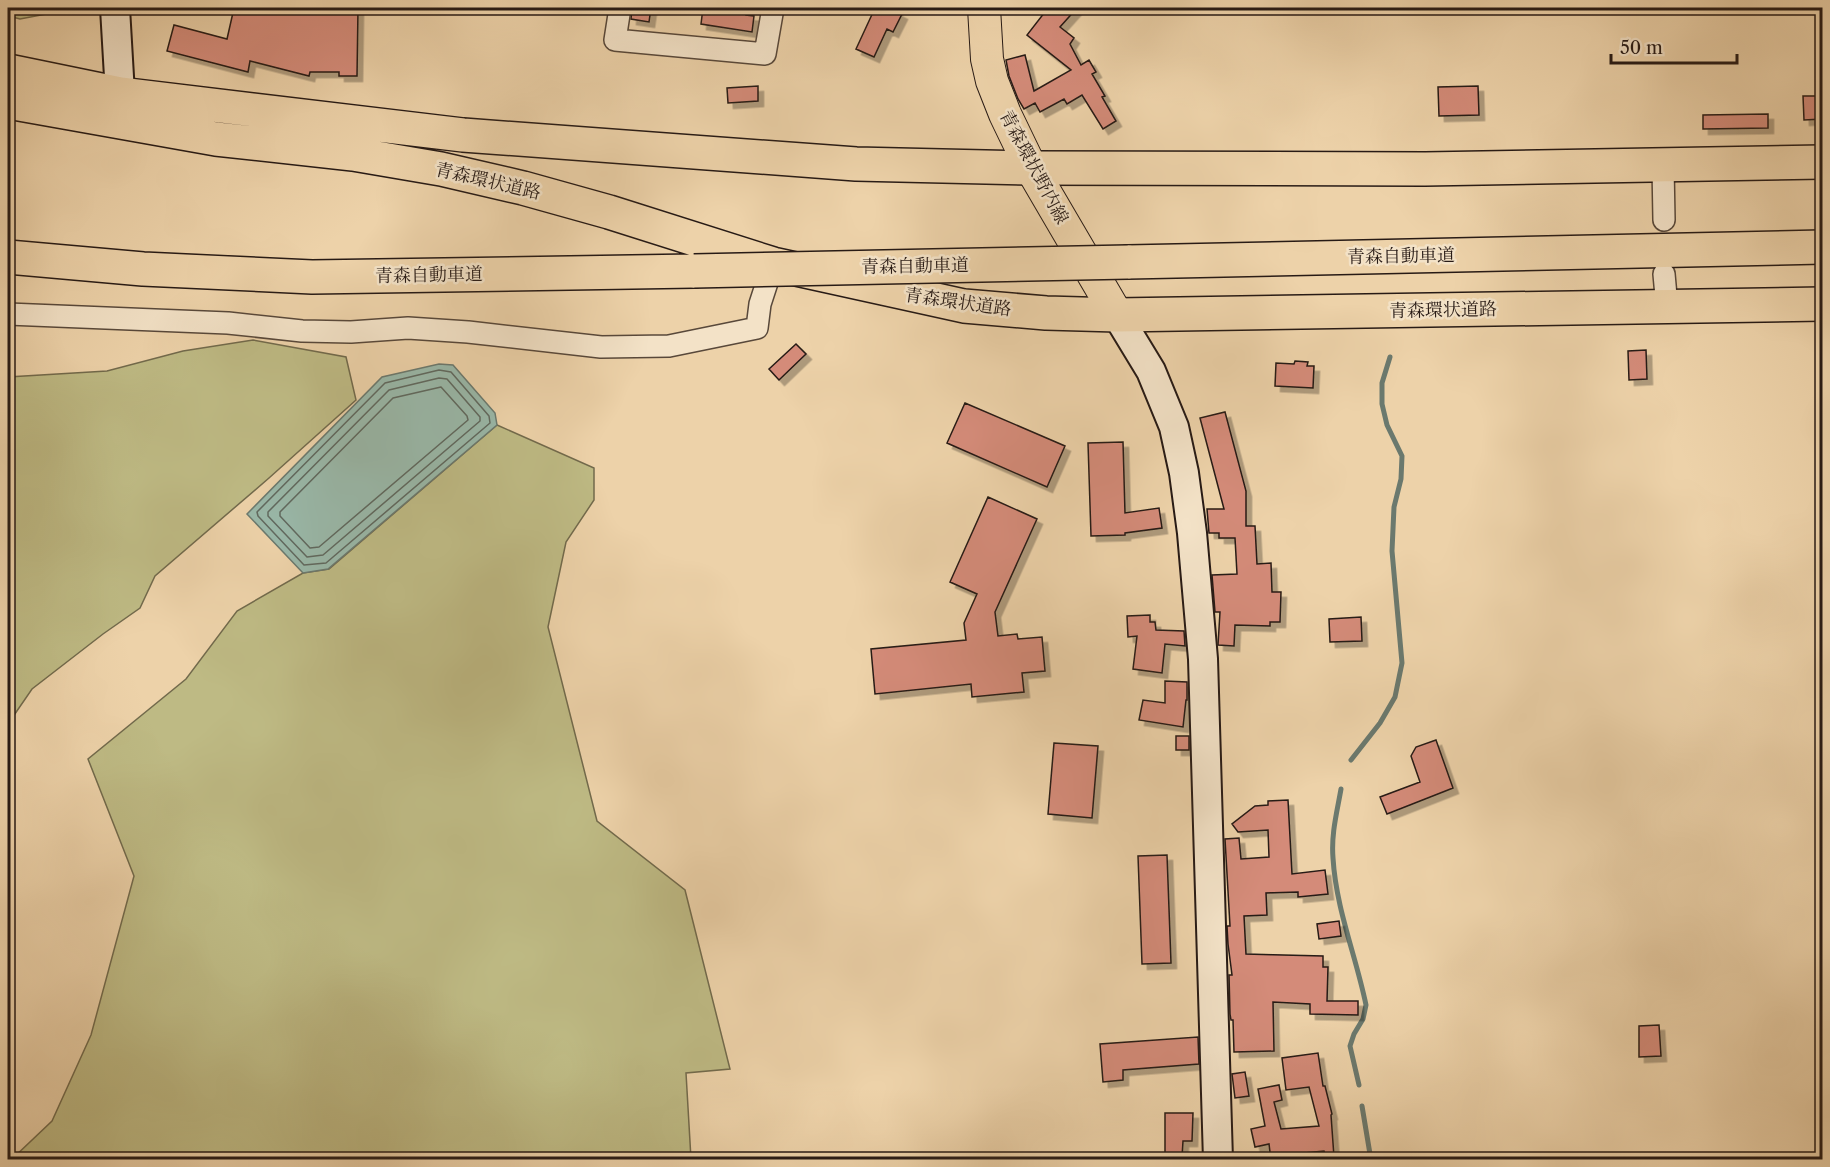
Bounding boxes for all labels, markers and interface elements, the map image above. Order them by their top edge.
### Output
scale bar [1611,27,1737,65]
text: 50 m [1620,37,1663,59]
street label: 青森環状野内線 [995,106,1073,228]
street label: 青森環状道路 [433,158,543,204]
street label: 青森自動車道 [1347,244,1455,268]
street label: 青森自動車道 [861,254,969,278]
street label: 青森自動車道 [375,263,483,287]
street label: 青森環状道路 [903,284,1013,320]
street label: 青森環状道路 [1389,298,1497,322]

